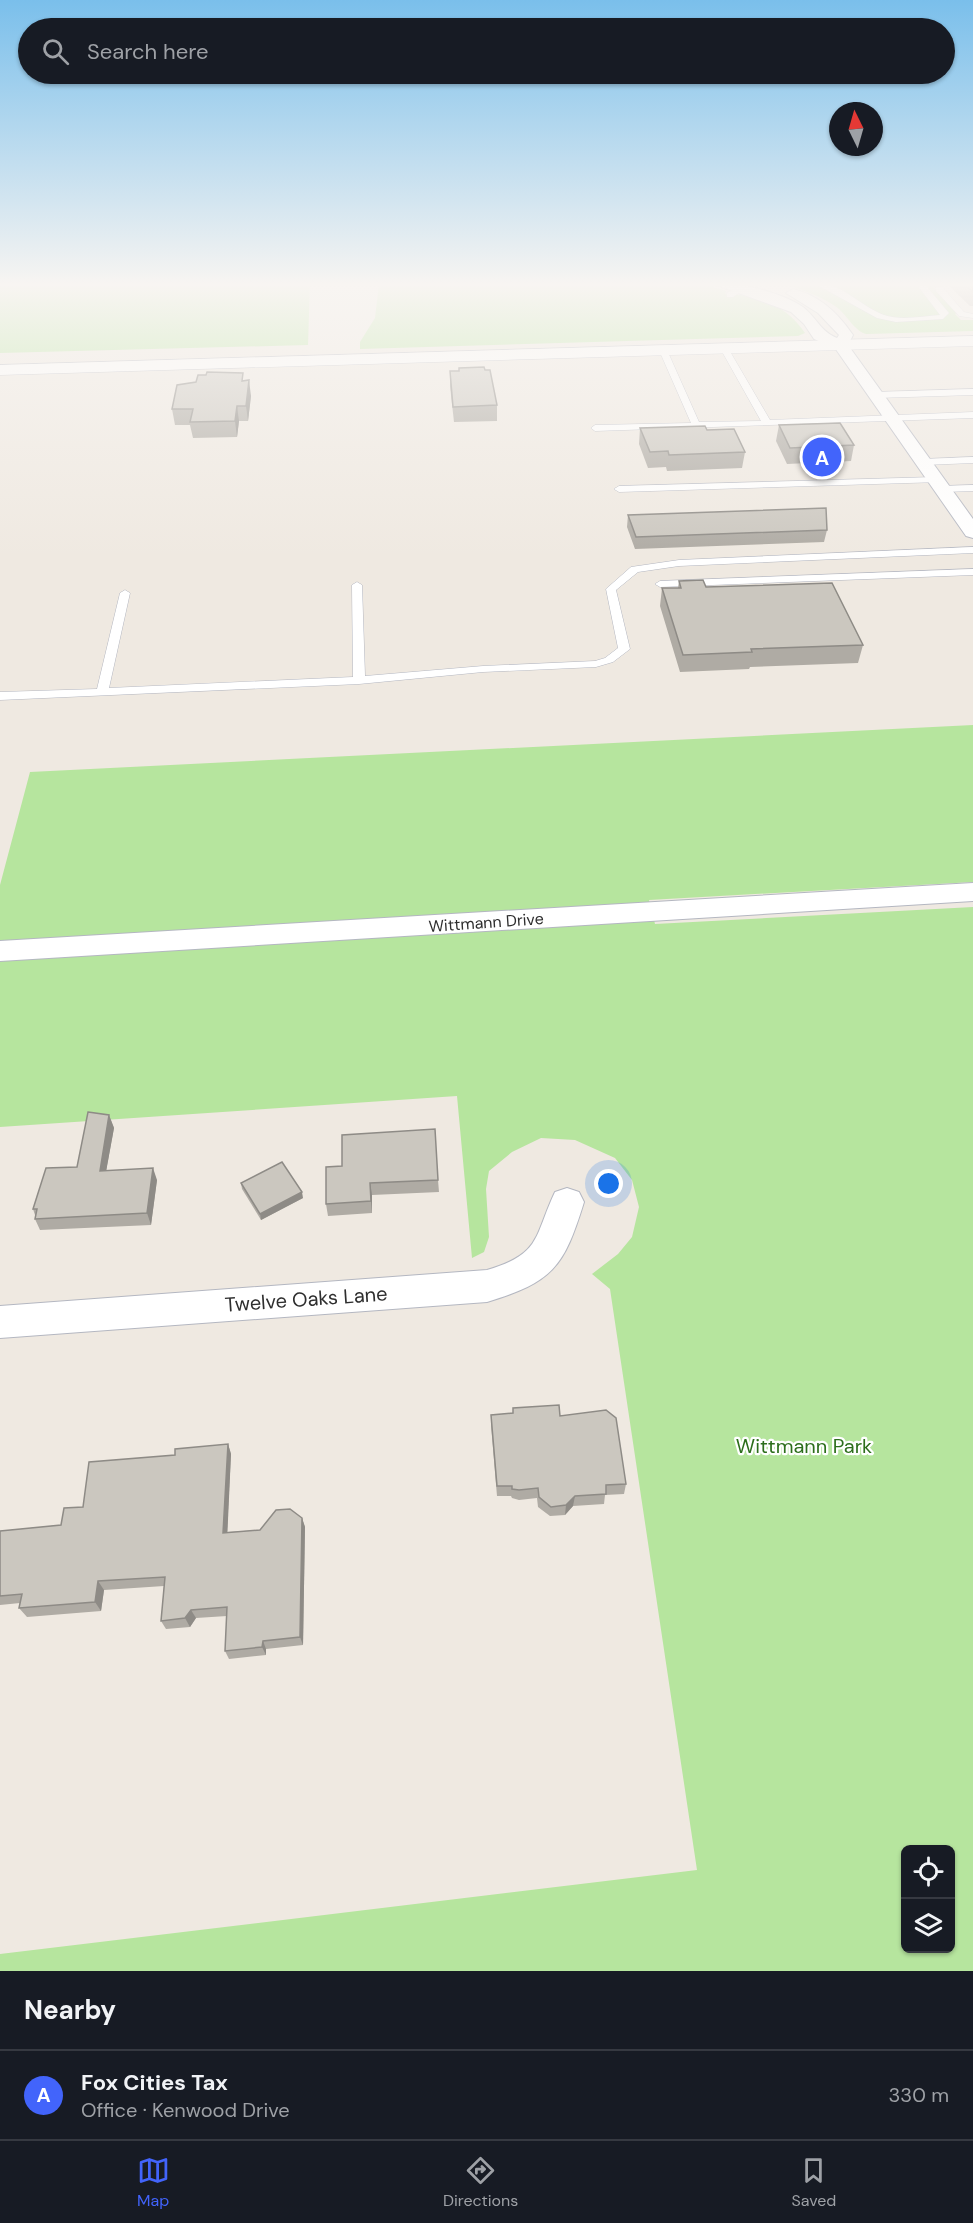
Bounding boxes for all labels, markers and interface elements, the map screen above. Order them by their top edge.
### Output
search box [18,18,955,84]
icon: search [39,35,72,68]
text: Search here [87,37,208,66]
north arrow [829,102,883,156]
pin: A [802,434,842,480]
street label: Wittmann Drive [428,908,544,937]
your location [594,1169,623,1198]
street label: Twelve Oaks Lane [224,1280,388,1318]
park label: Wittmann Park [736,1433,872,1459]
map controls [901,1845,955,1953]
button: locate [901,1845,955,1899]
button: layers [901,1899,955,1953]
text: Nearby [24,1993,116,2027]
text: Fox Cities Tax [81,2068,228,2097]
text: A [36,2082,51,2108]
text: 330 m [889,2082,949,2108]
text: Office · Kenwood Drive [81,2097,290,2123]
tab: Map [137,2154,170,2211]
tab: Directions [443,2154,518,2211]
tab: Saved [792,2154,836,2211]

